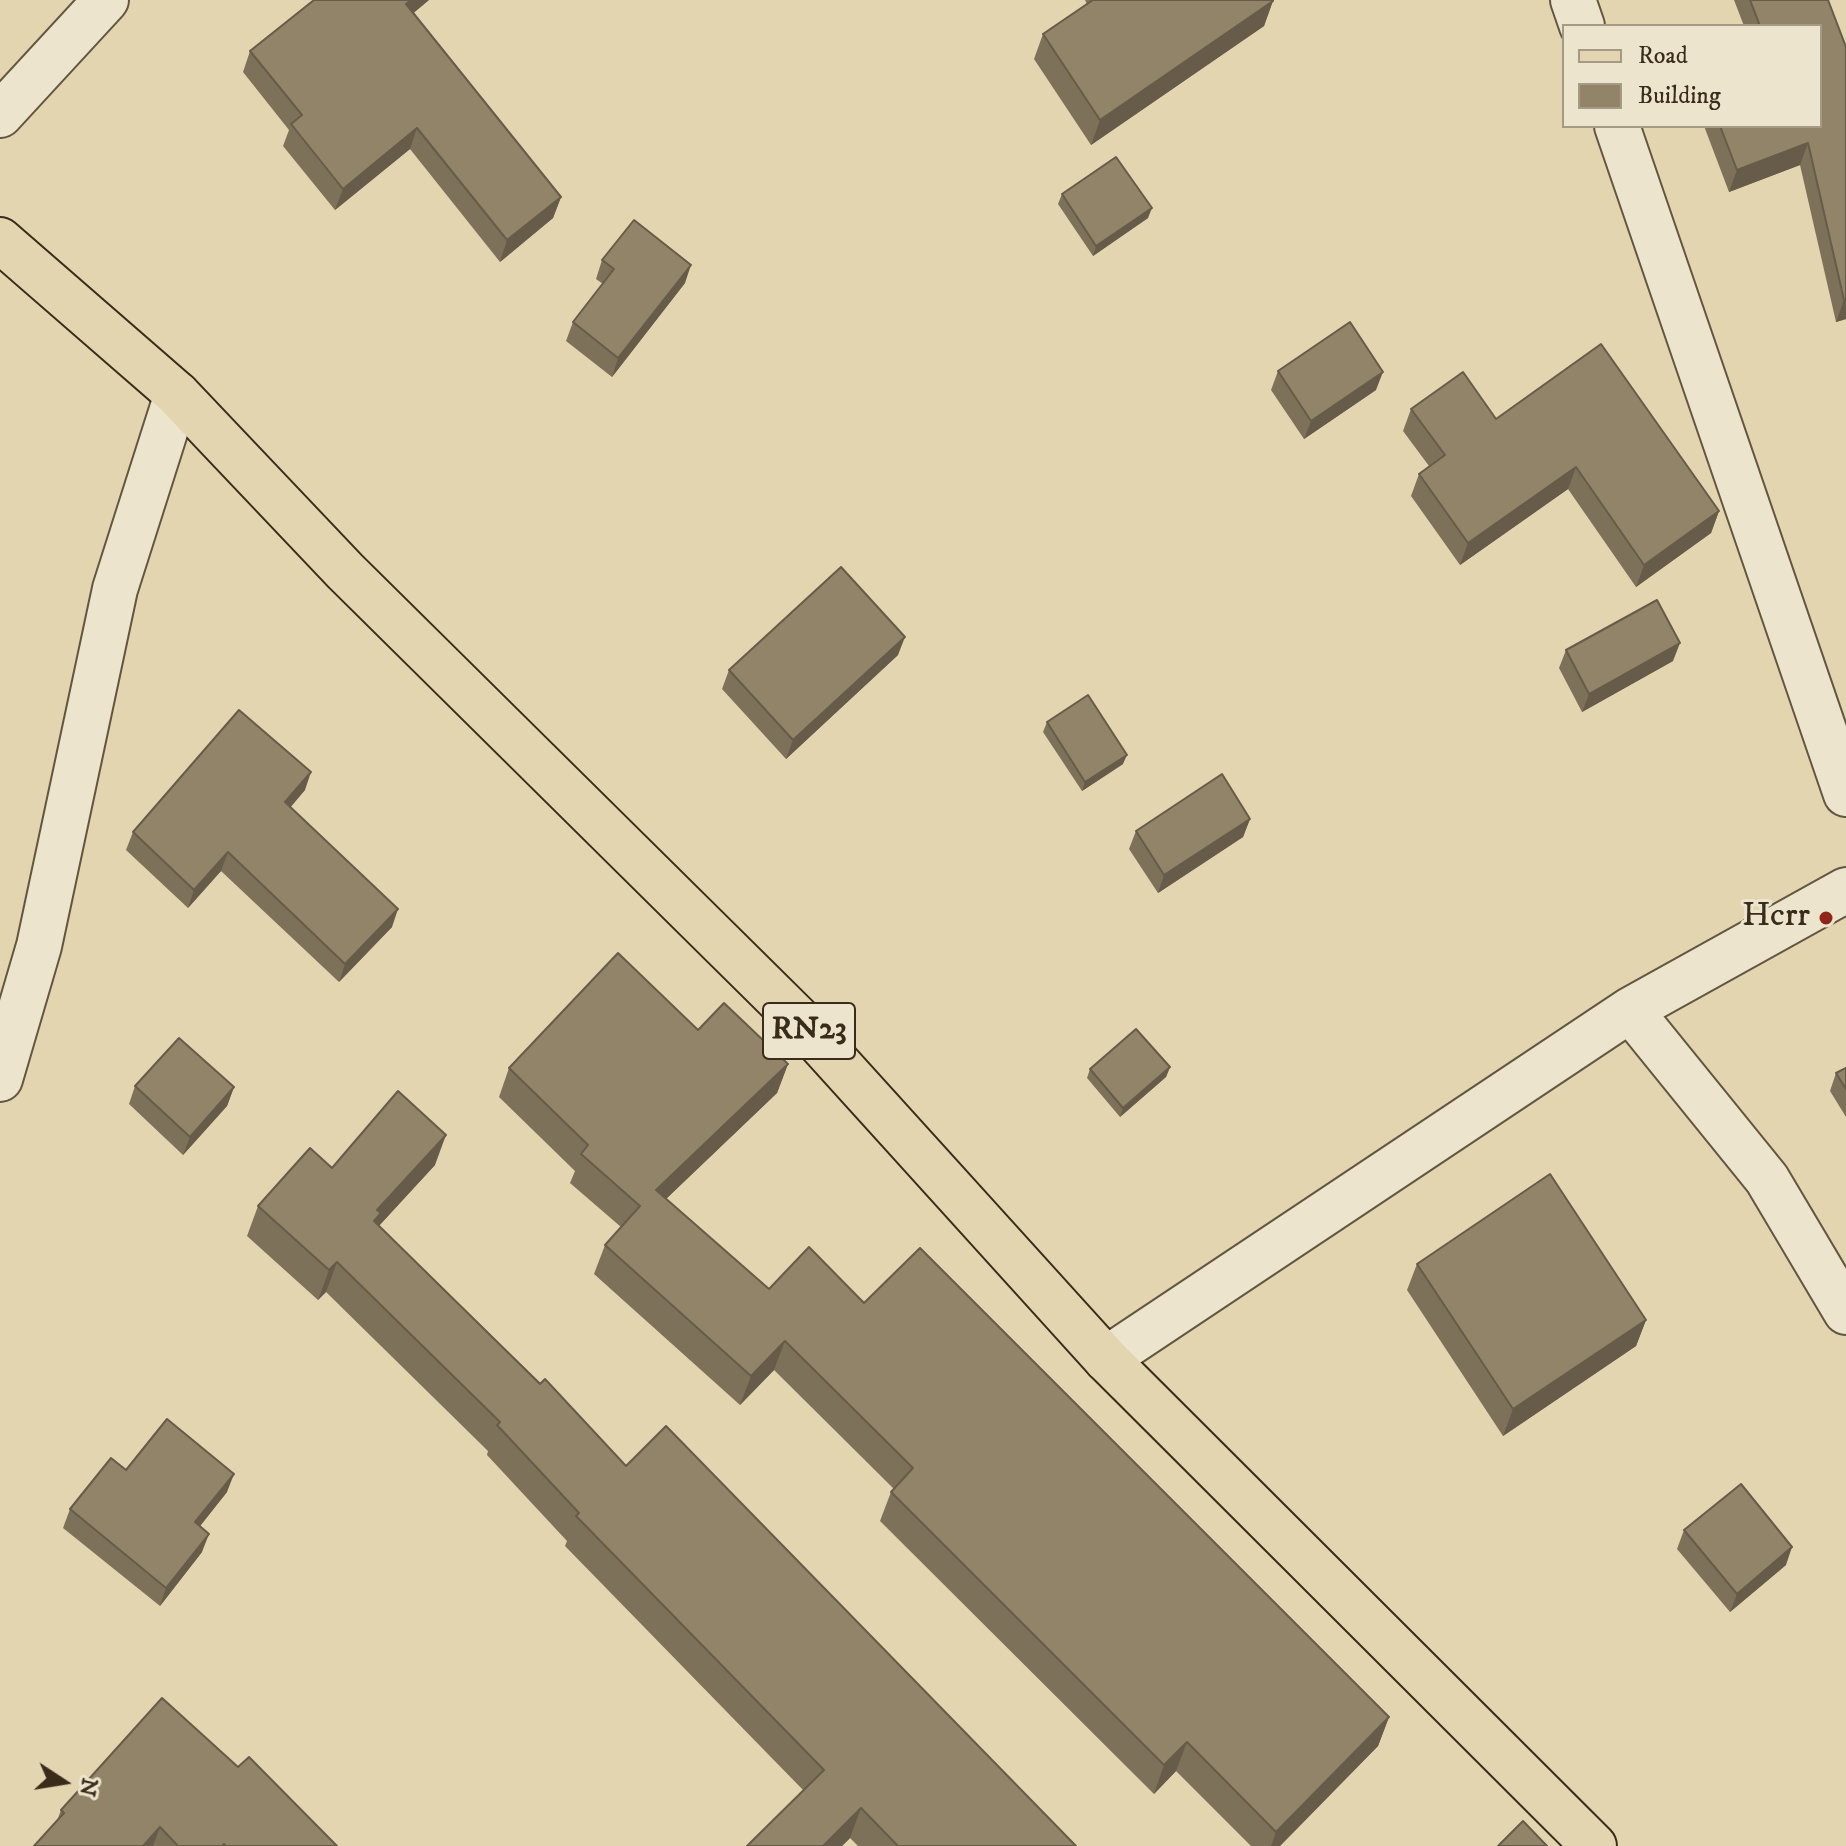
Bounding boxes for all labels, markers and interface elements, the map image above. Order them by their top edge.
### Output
legend [1562,24,1822,128]
text: Road [1638,41,1688,71]
text: Building [1638,81,1721,111]
place label: Hcrr [1742,898,1810,938]
marker: Hcrr [1817,909,1835,927]
road number: RN23 [763,1003,855,1059]
north arrow [24,1742,104,1822]
text: N [73,1775,103,1799]

